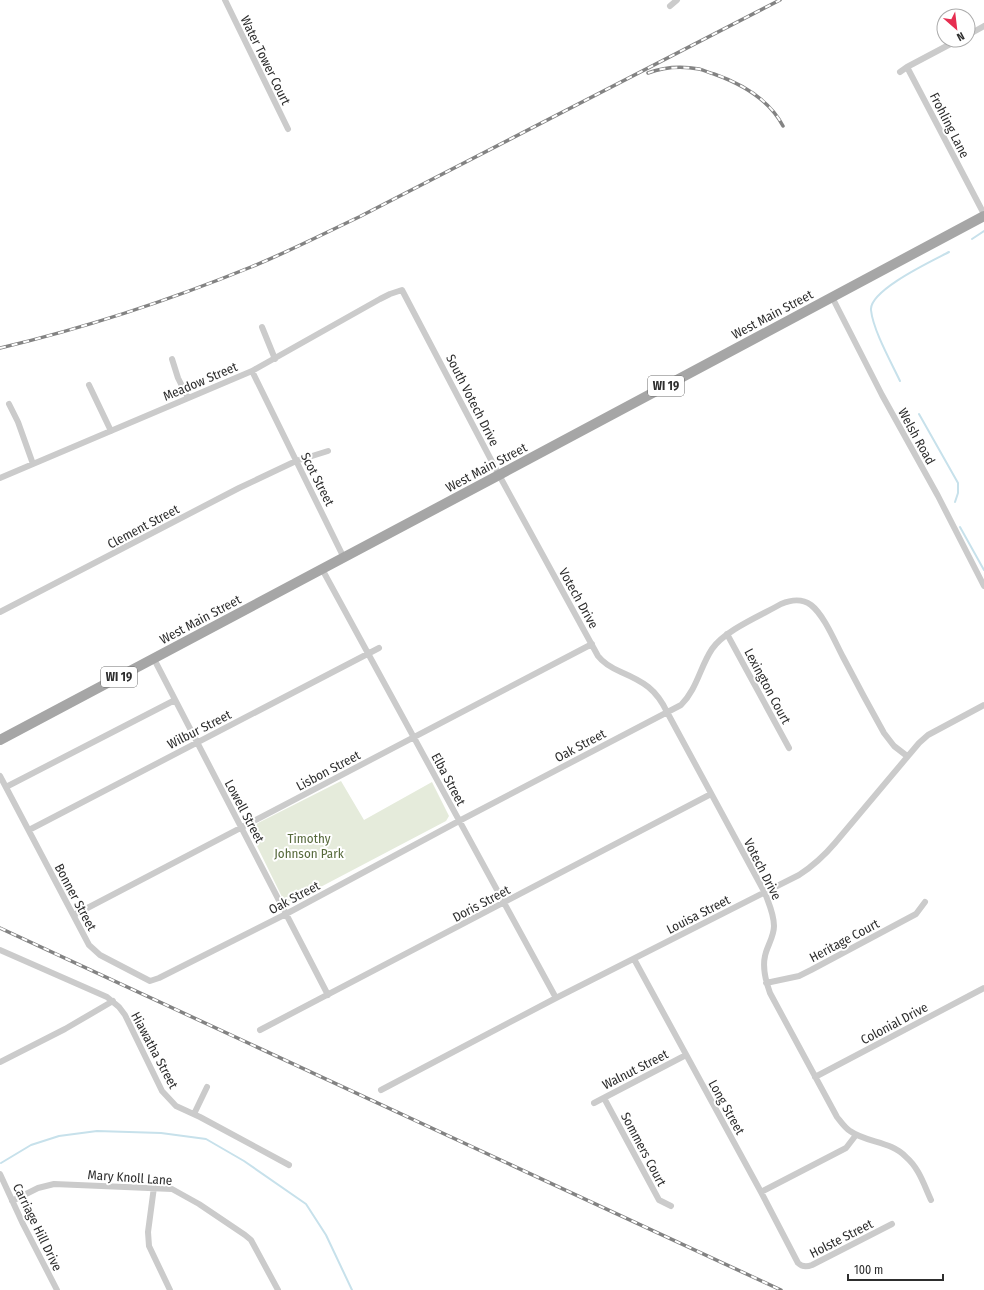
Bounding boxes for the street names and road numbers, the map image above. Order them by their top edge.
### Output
street label: Water Tower Court [237,13,294,108]
street label: Frohling Lane [927,90,972,160]
street label: West Main Street [729,286,816,342]
street label: South Votech Drive [443,352,502,449]
street label: Meadow Street [161,359,240,404]
road number: WI 19 [648,376,684,396]
street label: Welsh Road [895,406,938,467]
street label: West Main Street [443,439,530,495]
street label: Scot Street [298,450,338,509]
street label: Clement Street [105,501,182,552]
street label: Votech Drive [556,565,601,631]
street label: West Main Street [157,591,244,647]
street label: Lexington Court [741,646,794,727]
road number: WI 19 [101,667,137,687]
street label: Wilbur Street [165,707,234,752]
street label: Oak Street [552,725,609,765]
street label: Lisbon Street [294,747,363,794]
street label: Elba Street [428,750,469,809]
street label: Lowell Street [222,777,268,846]
street label: Votech Drive [741,836,784,902]
street label: Bonner Street [52,861,100,934]
street label: Oak Street [266,877,323,917]
street label: Doris Street [450,882,513,925]
street label: Louisa Street [664,892,733,937]
street label: Heritage Court [807,915,882,965]
street label: Colonial Drive [858,1000,930,1047]
street label: Hiawatha Street [128,1009,181,1092]
street label: Walnut Street [600,1046,671,1092]
street label: Long Street [705,1077,748,1138]
street label: Sommers Court [618,1110,670,1189]
street label: Mary Knoll Lane [87,1167,173,1188]
street label: Carriage Hill Drive [10,1181,65,1273]
street label: Holste Street [807,1216,876,1261]

